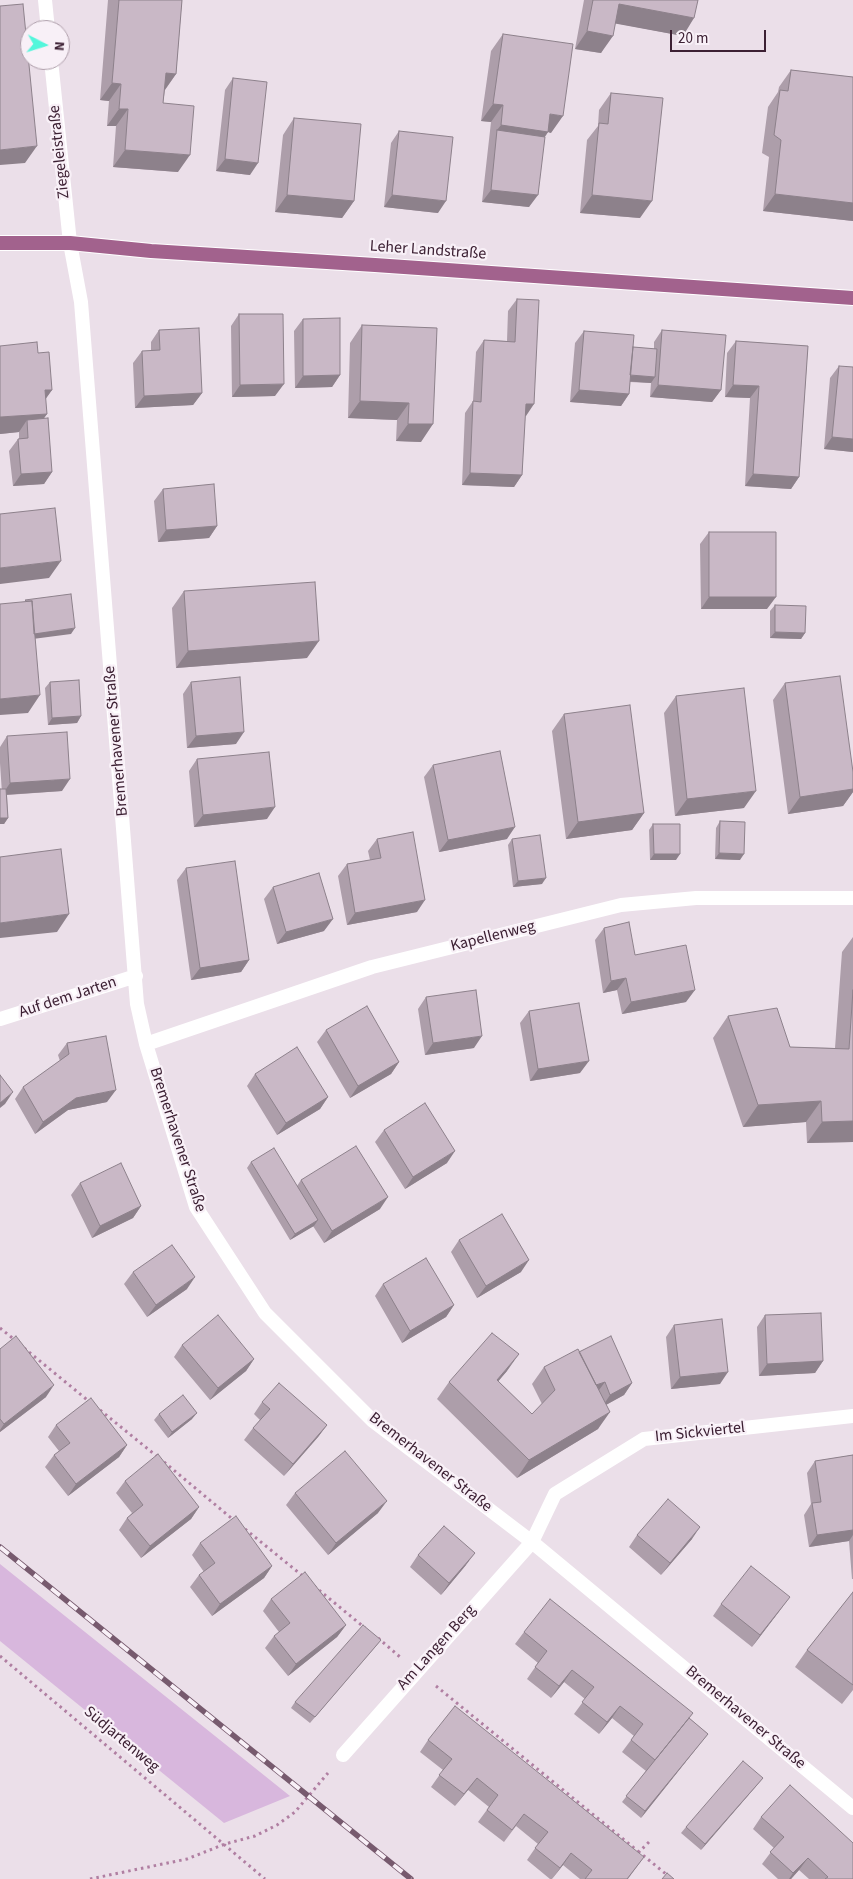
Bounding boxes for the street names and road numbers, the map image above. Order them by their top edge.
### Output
street label: Ziegeleistraße [46,104,74,200]
street label: Leher Landstraße [369,237,487,265]
street label: Bremerhavener Straße [101,665,133,817]
street label: Kapellenweg [449,917,537,957]
street label: Auf dem Jarten [17,973,119,1023]
street label: Bremerhavener Straße [145,1065,209,1215]
street label: Bremerhavener Straße [365,1409,495,1517]
street label: Im Sickviertel [654,1419,746,1447]
street label: Am Langen Berg [394,1601,480,1695]
street label: Bremerhavener Straße [681,1662,809,1774]
street label: Südjartenweg [79,1703,163,1777]

